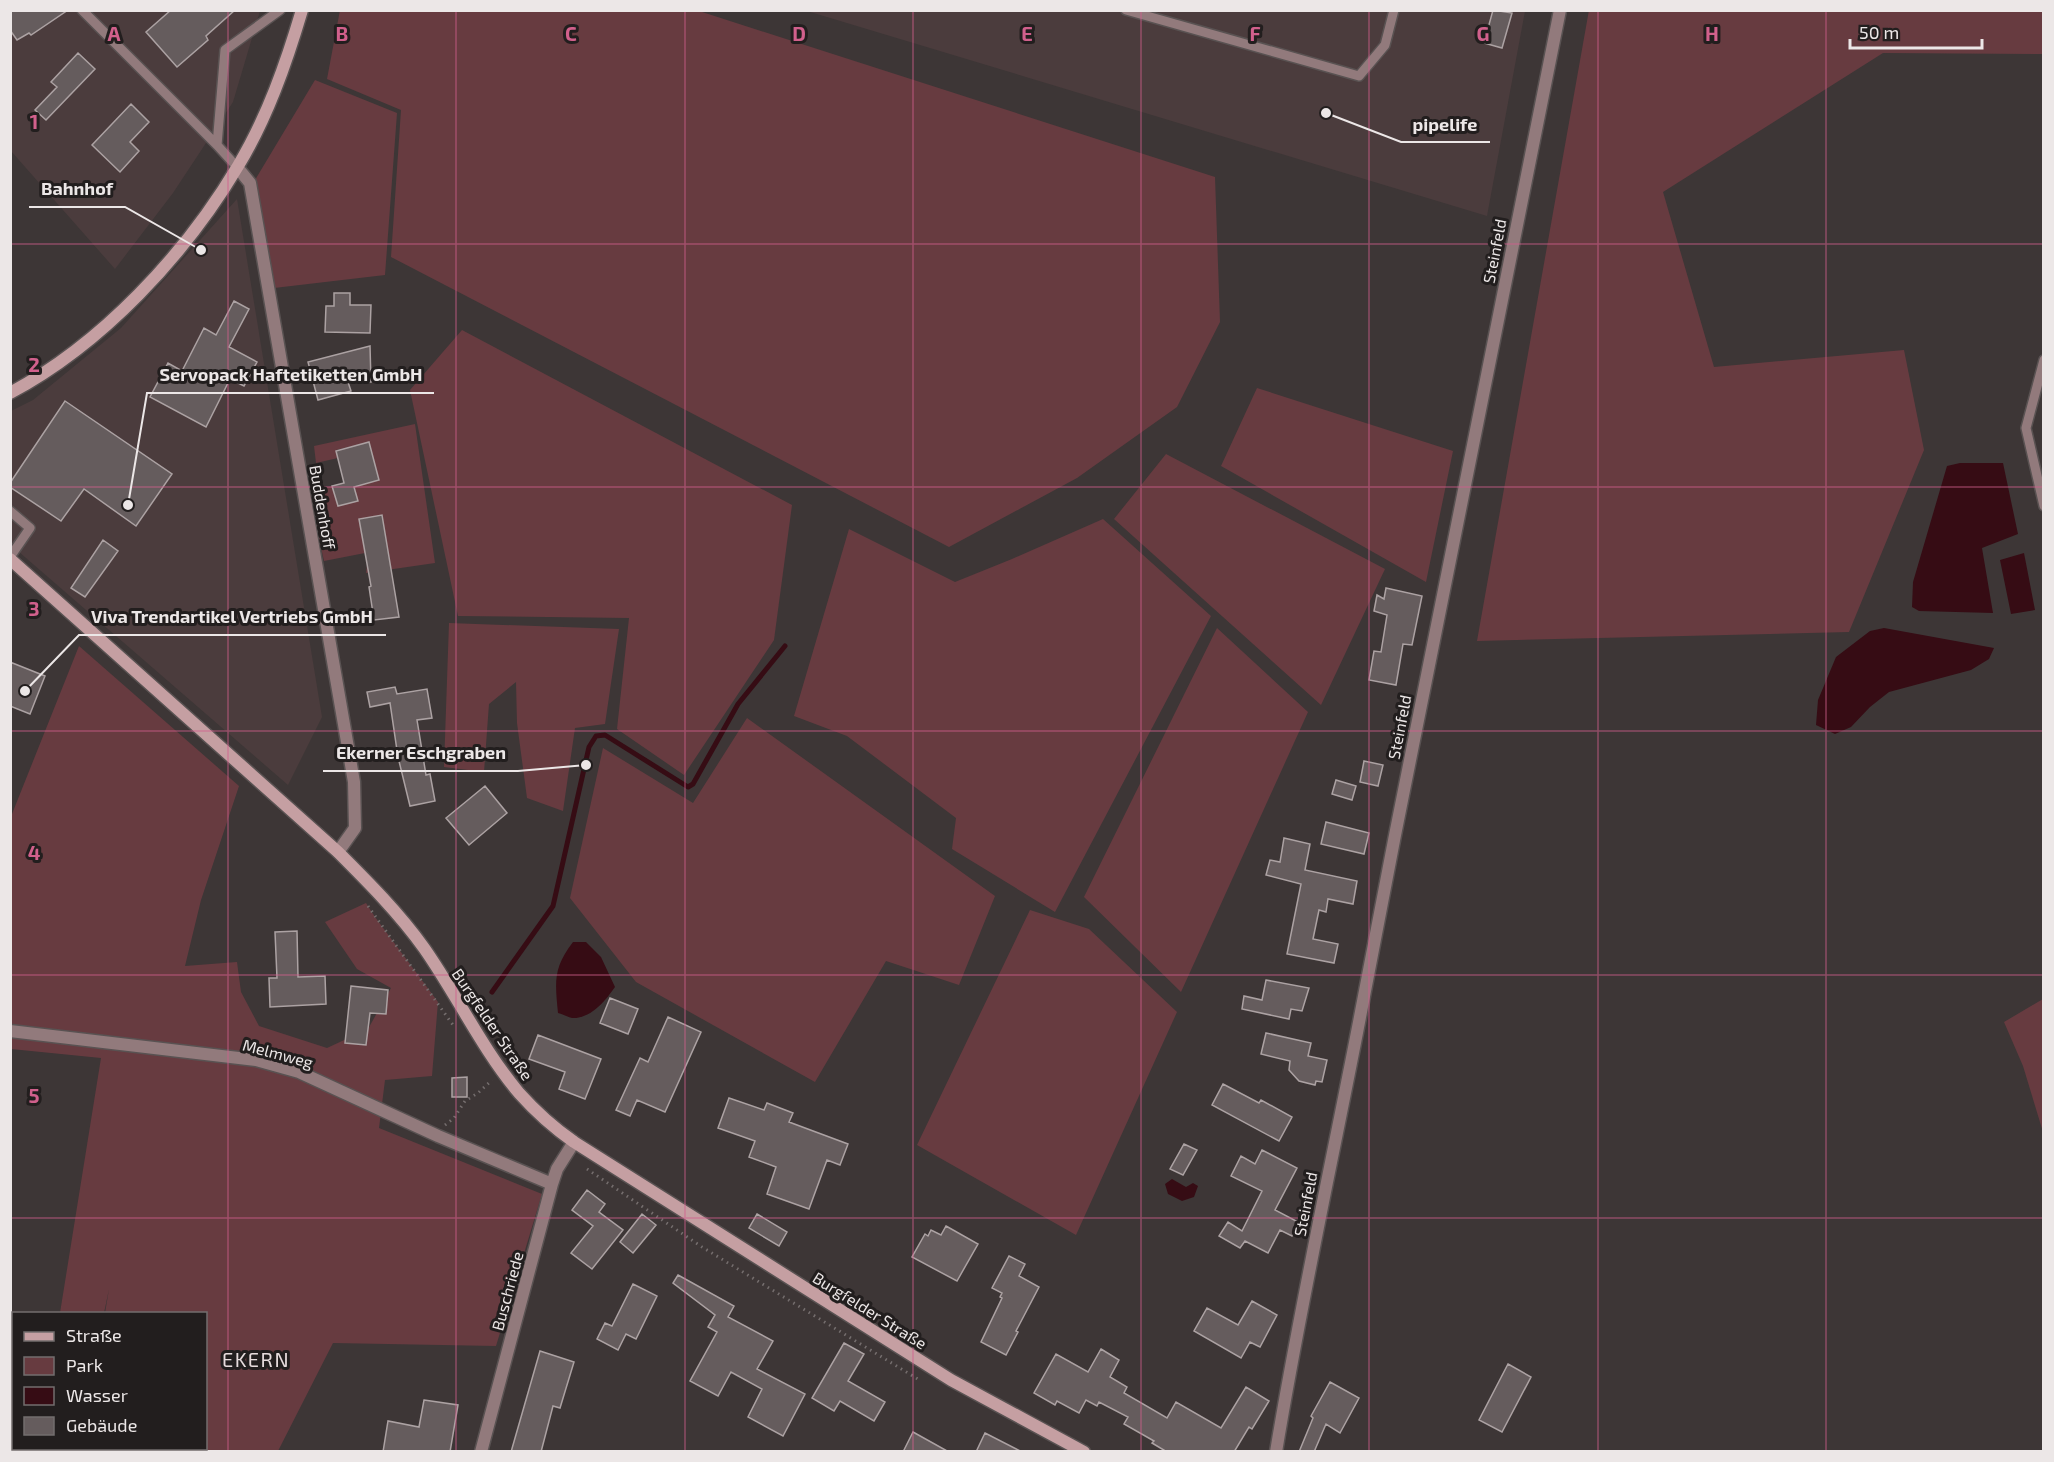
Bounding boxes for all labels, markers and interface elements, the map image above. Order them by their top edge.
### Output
scale bar [1850,12,1982,50]
text: A [107,21,121,45]
text: B [336,21,348,45]
text: C [565,21,577,45]
text: D [792,21,806,45]
text: E [1021,21,1033,45]
text: F [1249,21,1261,45]
text: G [1477,21,1489,45]
text: H [1705,21,1719,45]
text: 50 m [1859,21,1899,43]
callout: pipelife [1401,106,1490,142]
text: 1 [30,109,38,133]
text: pipelife [1413,113,1477,135]
callout: Bahnhof [29,171,125,207]
text: Bahnhof [41,177,114,199]
street label: Steinfeld [1478,217,1510,285]
text: 2 [28,352,40,376]
callout: Servopack Haftetiketten GmbH [147,357,434,393]
text: Servopack Haftetiketten GmbH [159,363,423,385]
street label: Buddenhoff [306,463,340,551]
text: 3 [28,596,40,620]
callout: Viva Trendartikel Vertriebs GmbH [79,599,386,635]
text: Viva Trendartikel Vertriebs GmbH [91,605,373,627]
street label: Steinfeld [1383,693,1415,761]
callout: Ekerner Eschgraben [323,735,518,771]
text: Ekerner Eschgraben [336,741,506,763]
text: 4 [28,840,41,864]
street label: Burgfelder Straße [449,965,537,1083]
street label: Melmweg [241,1034,315,1072]
text: 5 [28,1083,40,1107]
street label: Steinfeld [1289,1170,1321,1238]
street label: Buschriede [487,1249,527,1333]
street label: Burgfelder Straße [810,1267,930,1353]
legend [12,1312,207,1450]
text: Straße [66,1324,122,1346]
district label: EKERN [222,1347,290,1371]
text: Park [66,1354,103,1376]
text: Wasser [66,1384,128,1406]
text: Gebäude [66,1414,137,1436]

